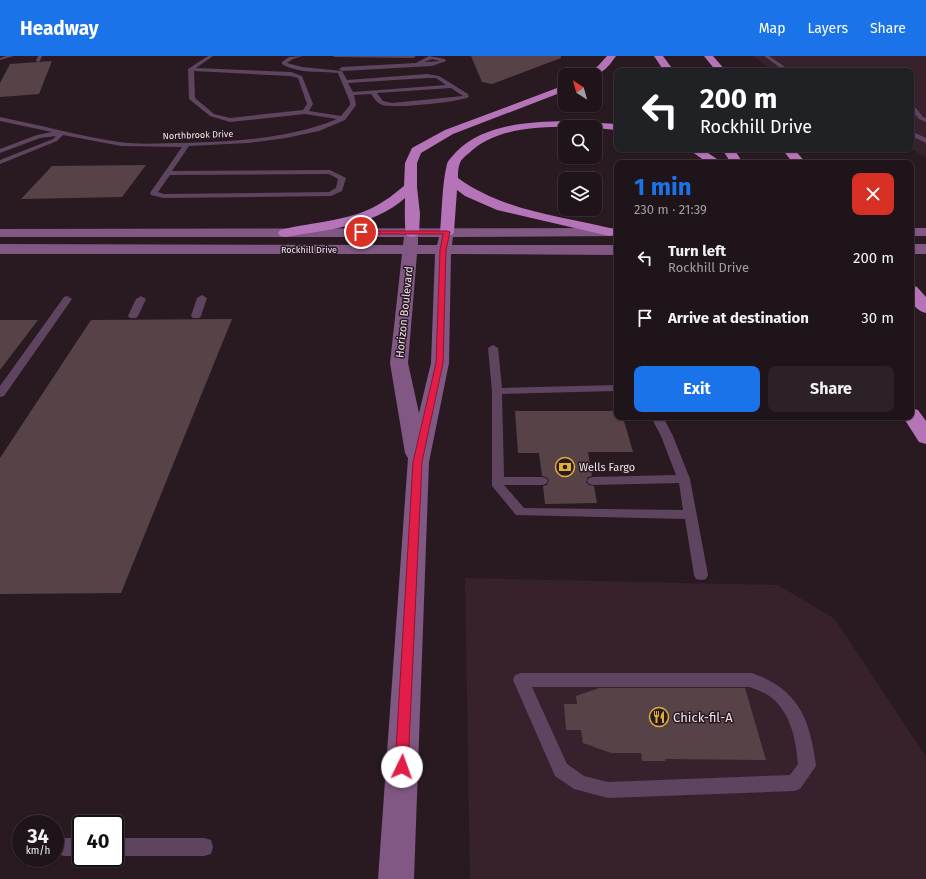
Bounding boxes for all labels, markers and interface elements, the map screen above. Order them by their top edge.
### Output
text: Headway [20,17,99,40]
text: Map [759,20,785,37]
text: Layers [807,20,848,37]
text: Share [870,20,906,37]
north arrow [558,68,602,112]
map controls [558,68,602,216]
text: 200 m [700,82,778,115]
icon: left [634,84,686,136]
text: Rockhill Drive [700,116,812,138]
button: search [558,120,602,164]
street label: Northbrook Drive [163,129,234,141]
button: layers [558,172,602,216]
text: 1 min [634,173,692,201]
button: close [852,173,894,215]
text: 230 m · 21:39 [634,202,707,217]
pin [344,215,378,249]
icon: arrive [350,221,372,243]
text: Turn left [668,242,726,260]
street label: Rockhill Drive [281,245,337,255]
icon: left [634,247,656,269]
text: 200 m [853,249,894,267]
text: Rockhill Drive [668,260,749,275]
street label: Horizon Boulevard [393,266,416,359]
icon: arrive [634,307,656,329]
text: Arrive at destination [668,309,809,327]
text: 30 m [861,309,894,327]
button: Exit [634,366,760,412]
button: Share [768,366,894,412]
bank icon: Wells Fargo [554,456,576,478]
place label: Wells Fargo [579,461,635,474]
restaurant icon: Chick-fil-A [648,706,670,728]
place label: Chick-fil-A [673,710,733,725]
position arrow [381,746,423,788]
speed limit sign: 40 [72,815,124,867]
text: 34 [27,824,49,848]
text: km/h [26,845,50,857]

